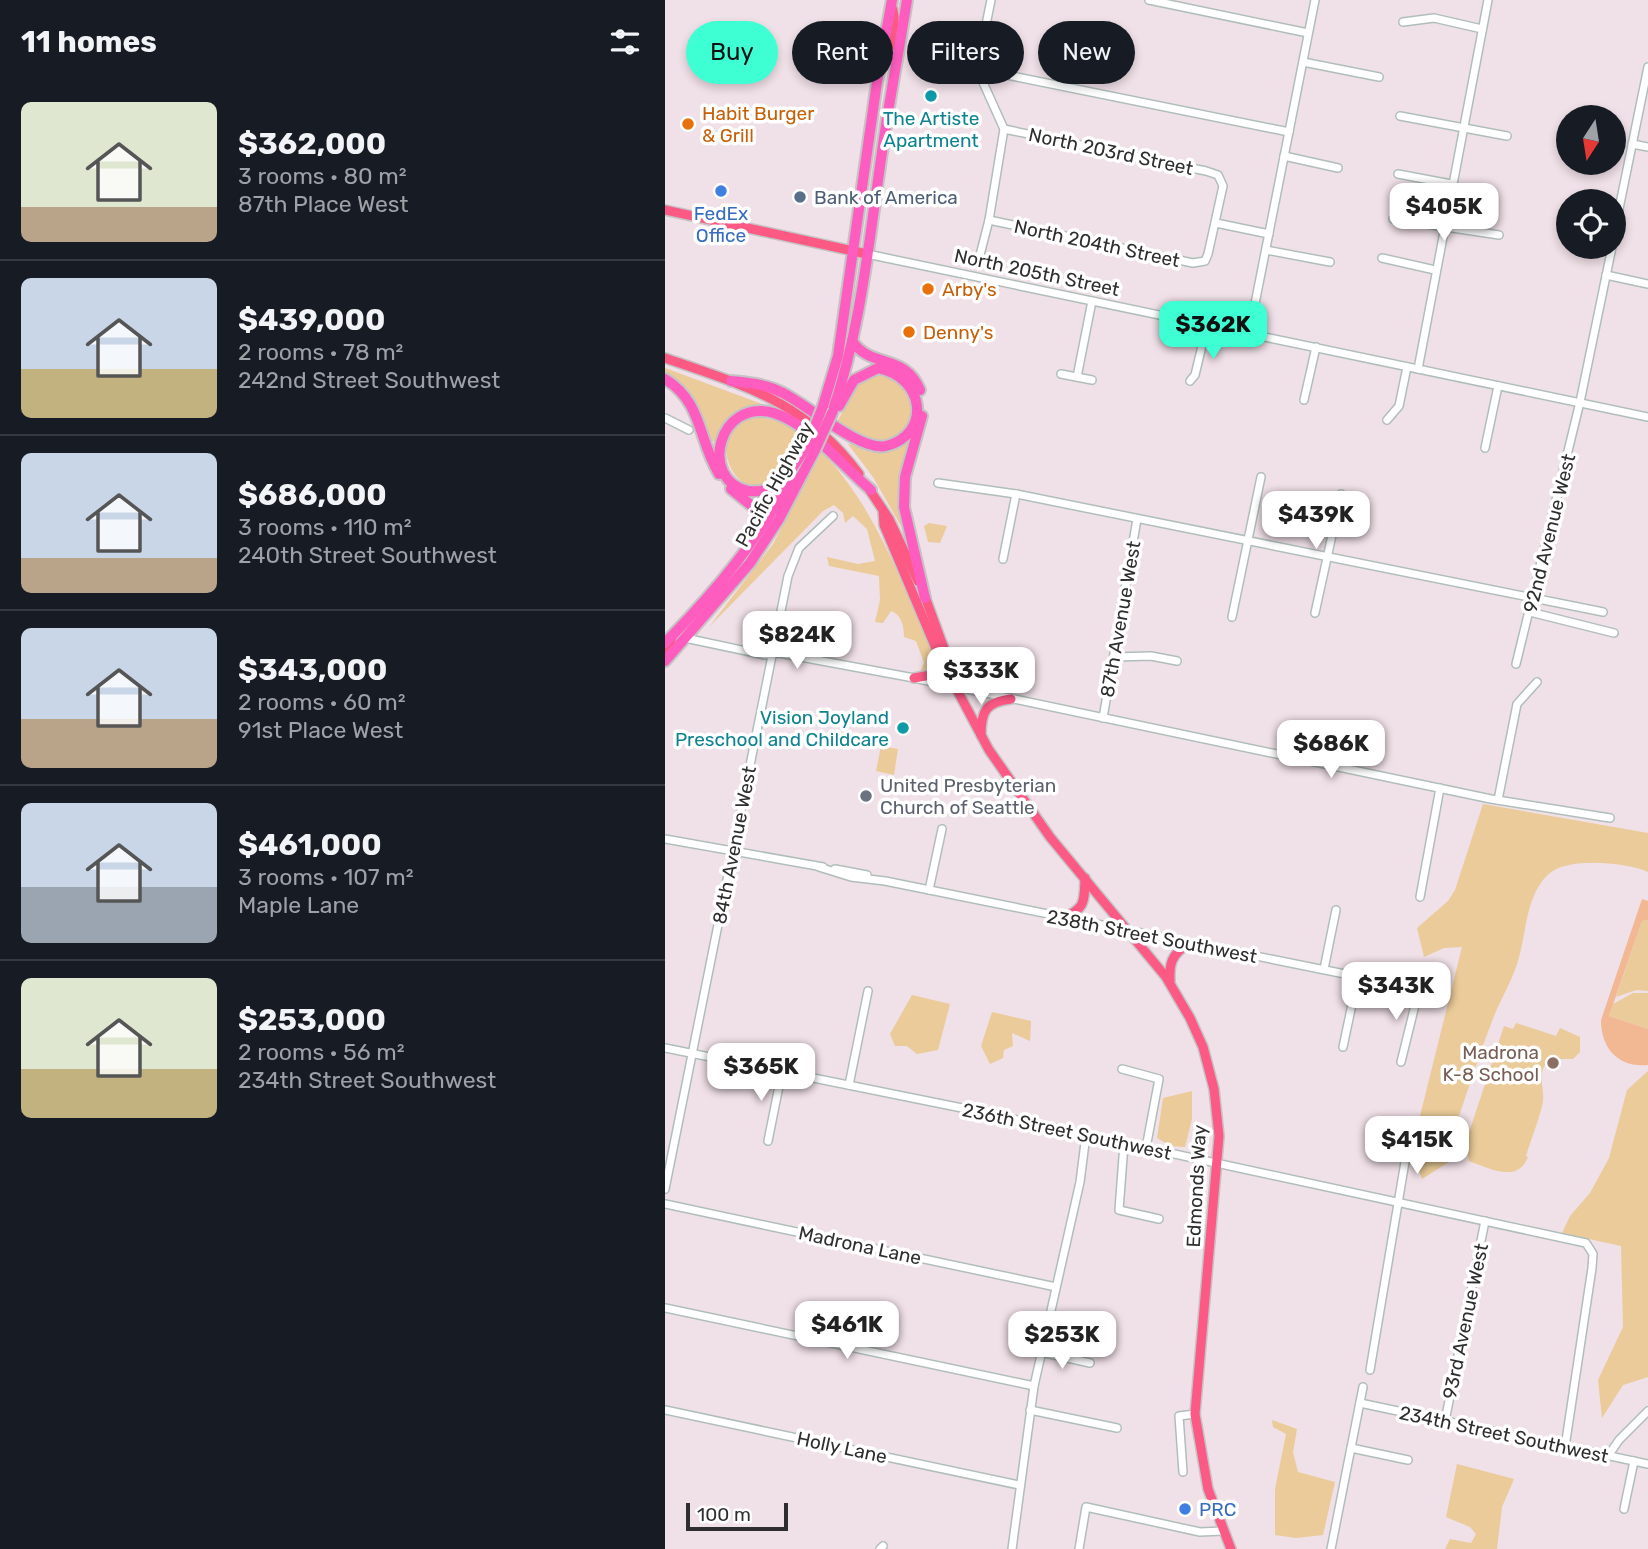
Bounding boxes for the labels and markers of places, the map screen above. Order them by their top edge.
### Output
marker: The Artiste Apartment [923,88,939,104]
place label: Habit Burger & Grill [702,102,815,147]
place label: The Artiste Apartment [883,107,979,152]
marker: Habit Burger & Grill [680,116,696,132]
marker: FedEx Office [713,183,729,199]
pin: $405K [1395,184,1493,243]
place label: Bank of America [814,186,958,209]
marker: Bank of America [792,189,808,205]
place label: FedEx Office [694,202,748,247]
place label: Arby's [942,278,997,301]
marker: Arby's [920,281,936,297]
pin: $362K [1164,302,1262,361]
place label: Denny's [923,321,993,344]
marker: Denny's [901,324,917,340]
pin: $439K [1267,491,1365,551]
pin: $824K [748,612,846,671]
pin: $333K [932,648,1030,707]
place label: Vision Joyland Preschool and Childcare [675,706,889,751]
marker: Vision Joyland Preschool and Childcare [895,720,911,736]
pin: $686K [1282,720,1380,780]
place label: United Presbyterian Church of Seattle [880,774,1056,819]
marker: United Presbyterian Church of Seattle [858,788,874,804]
pin: $343K [1347,962,1445,1022]
place label: Madrona K-8 School [1442,1041,1539,1086]
pin: $365K [712,1044,810,1103]
marker: Madrona K-8 School [1545,1055,1561,1071]
pin: $415K [1368,1116,1466,1176]
pin: $461K [798,1302,896,1361]
pin: $253K [1013,1312,1111,1371]
place label: PRC [1199,1498,1236,1521]
marker: PRC [1177,1501,1193,1517]

